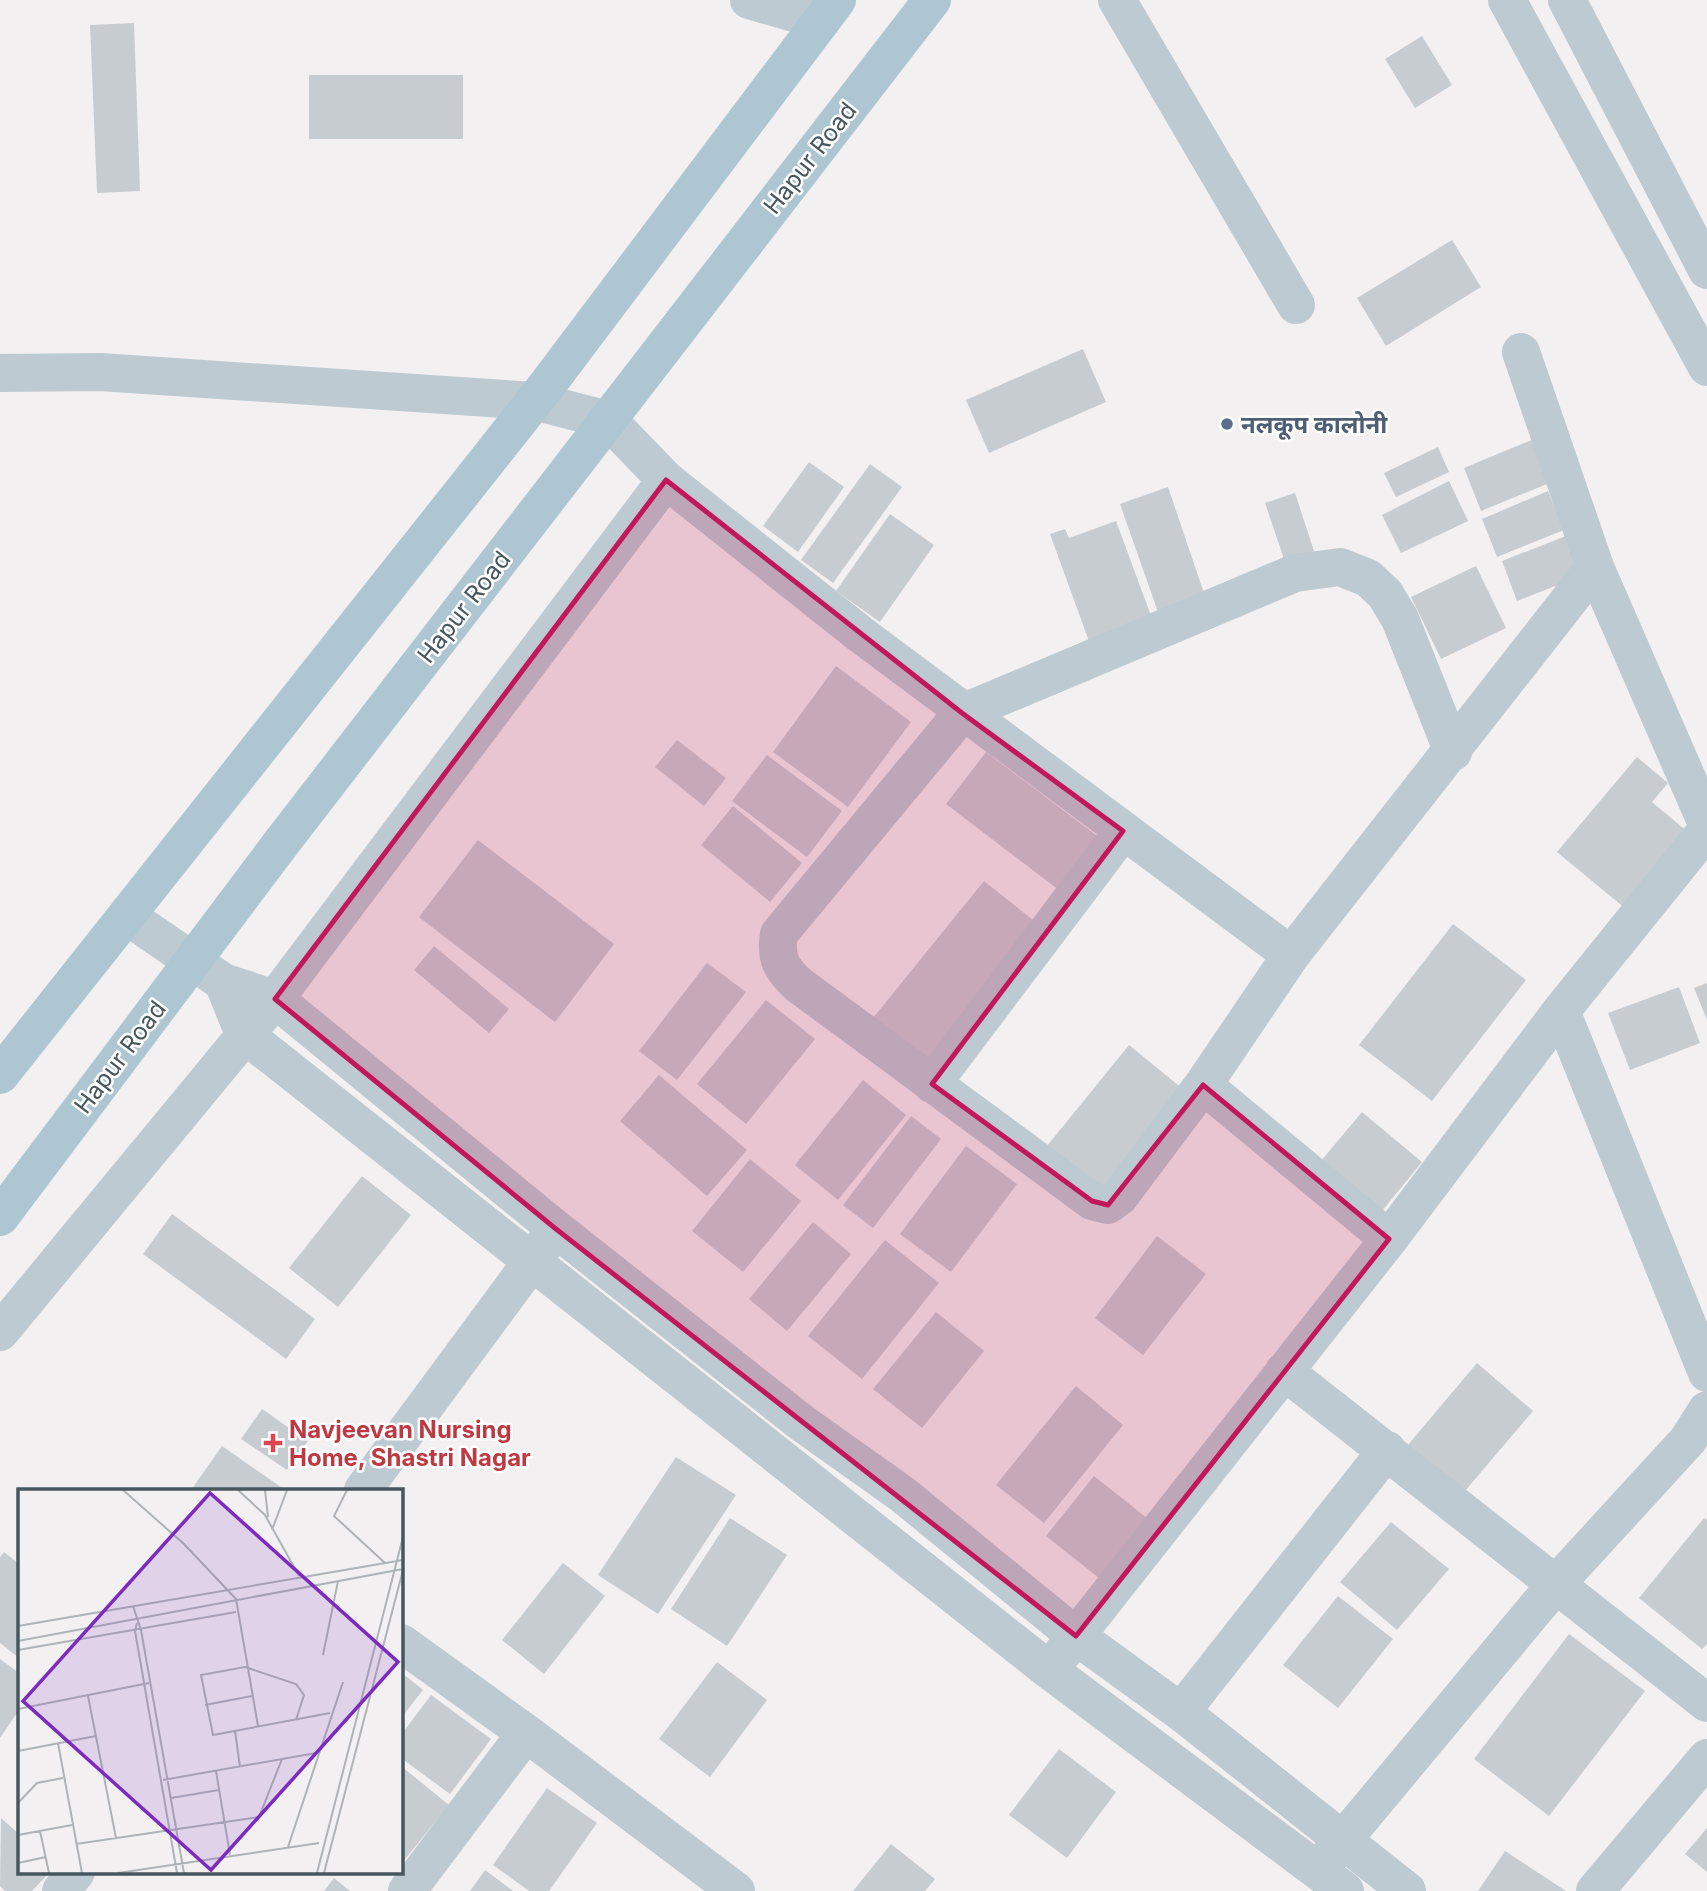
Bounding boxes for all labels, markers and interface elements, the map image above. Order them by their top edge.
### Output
street label: Hapur Road [757,96,863,220]
place label: नलकूप कालोनी [1241,410,1388,440]
marker: नलकूप कालोनी [1219,416,1235,432]
street label: Hapur Road [411,545,517,669]
street label: Hapur Road [68,995,172,1119]
place label: Navjeevan Nursing Home, Shastri Nagar [289,1415,531,1472]
marker: Navjeevan Nursing Home, Shastri Nagar [263,1433,283,1453]
inset map [18,1489,402,1874]

